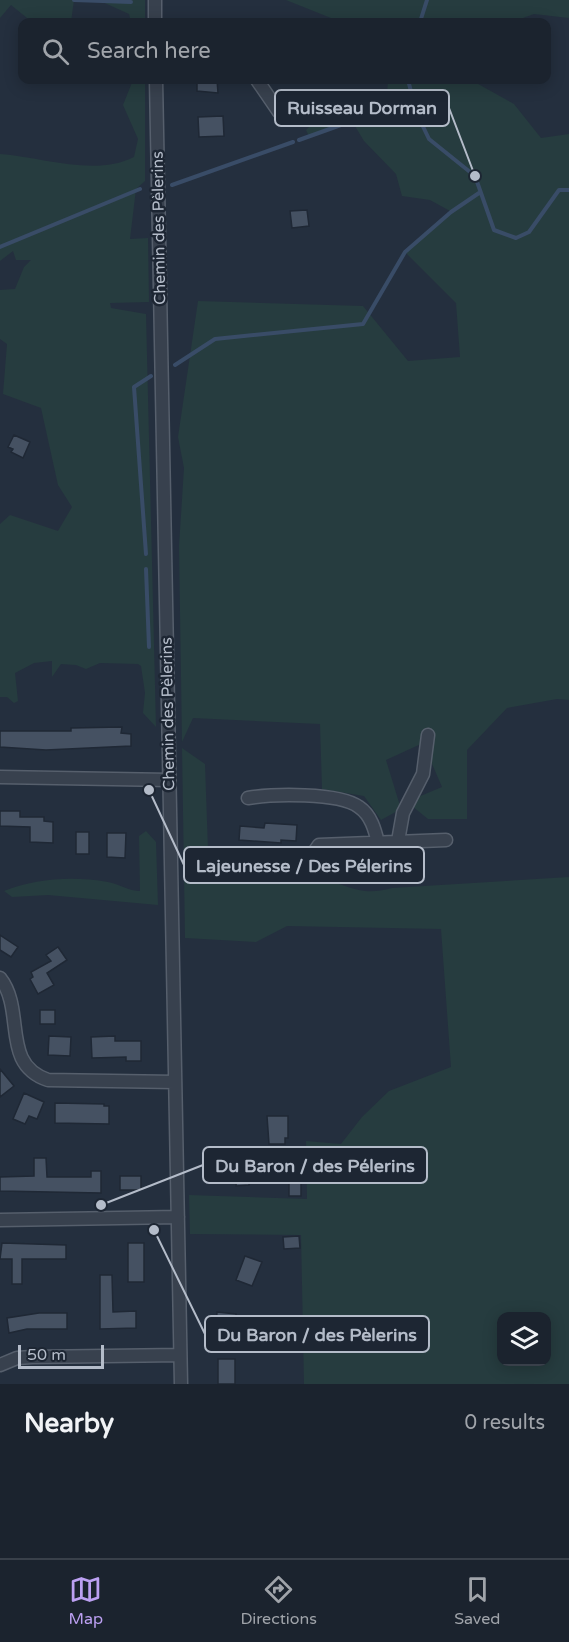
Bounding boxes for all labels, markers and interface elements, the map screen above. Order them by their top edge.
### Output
search box [18,18,551,84]
icon: search [39,35,72,68]
text: Search here [87,38,211,64]
callout: Ruisseau Dorman [275,90,449,126]
text: Ruisseau Dorman [287,97,437,119]
street label: Chemin des Pèlerins [148,151,170,305]
street label: Chemin des Pèlerins [157,637,179,791]
callout: Lajeunesse / Des Pélerins [184,847,424,883]
text: Lajeunesse / Des Pélerins [196,855,413,877]
callout: Du Baron / des Pélerins [203,1147,427,1183]
text: Du Baron / des Pélerins [215,1155,415,1177]
map controls [497,1312,551,1366]
button: layers [497,1312,551,1366]
callout: Du Baron / des Pèlerins [205,1316,429,1352]
text: Du Baron / des Pèlerins [217,1324,417,1346]
scale bar [18,1342,104,1370]
text: 50 m [27,1345,66,1365]
text: Nearby [24,1408,114,1439]
text: 0 results [465,1411,545,1435]
tab: Map [69,1573,103,1629]
tab: Directions [240,1573,317,1629]
tab: Saved [454,1573,500,1629]

